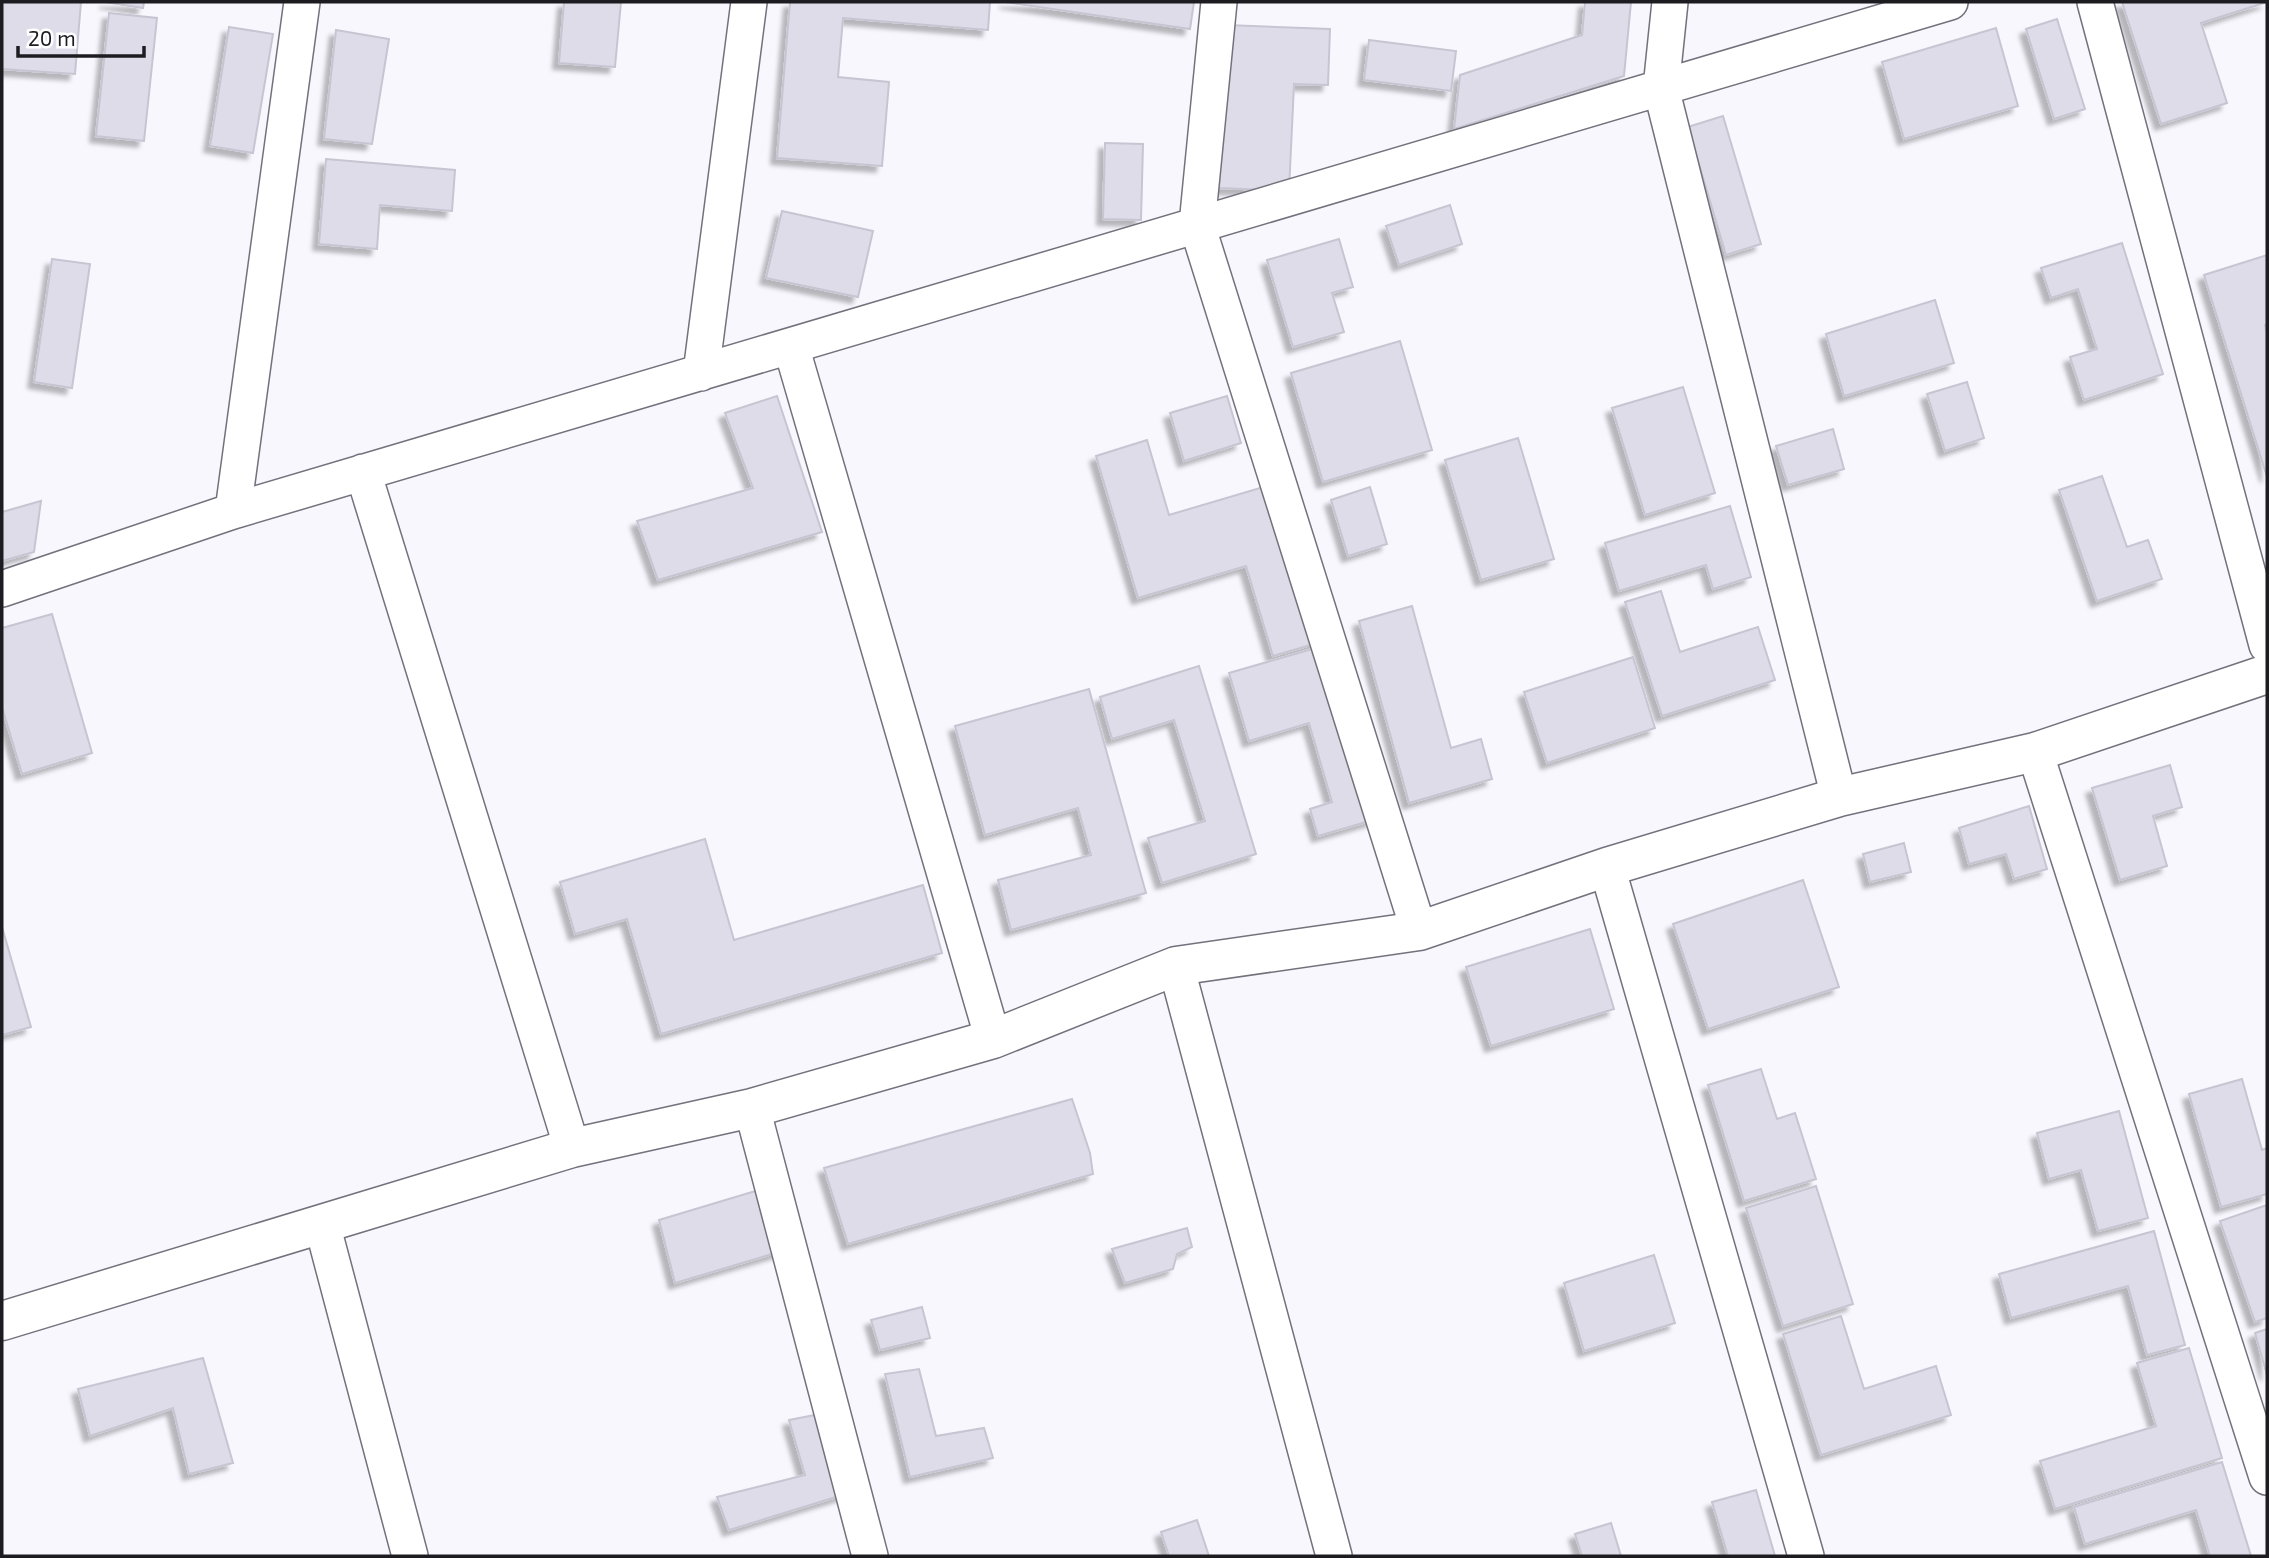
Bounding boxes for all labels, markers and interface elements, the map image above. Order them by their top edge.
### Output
scale bar [18,14,144,58]
text: 20 m [28,25,76,50]

